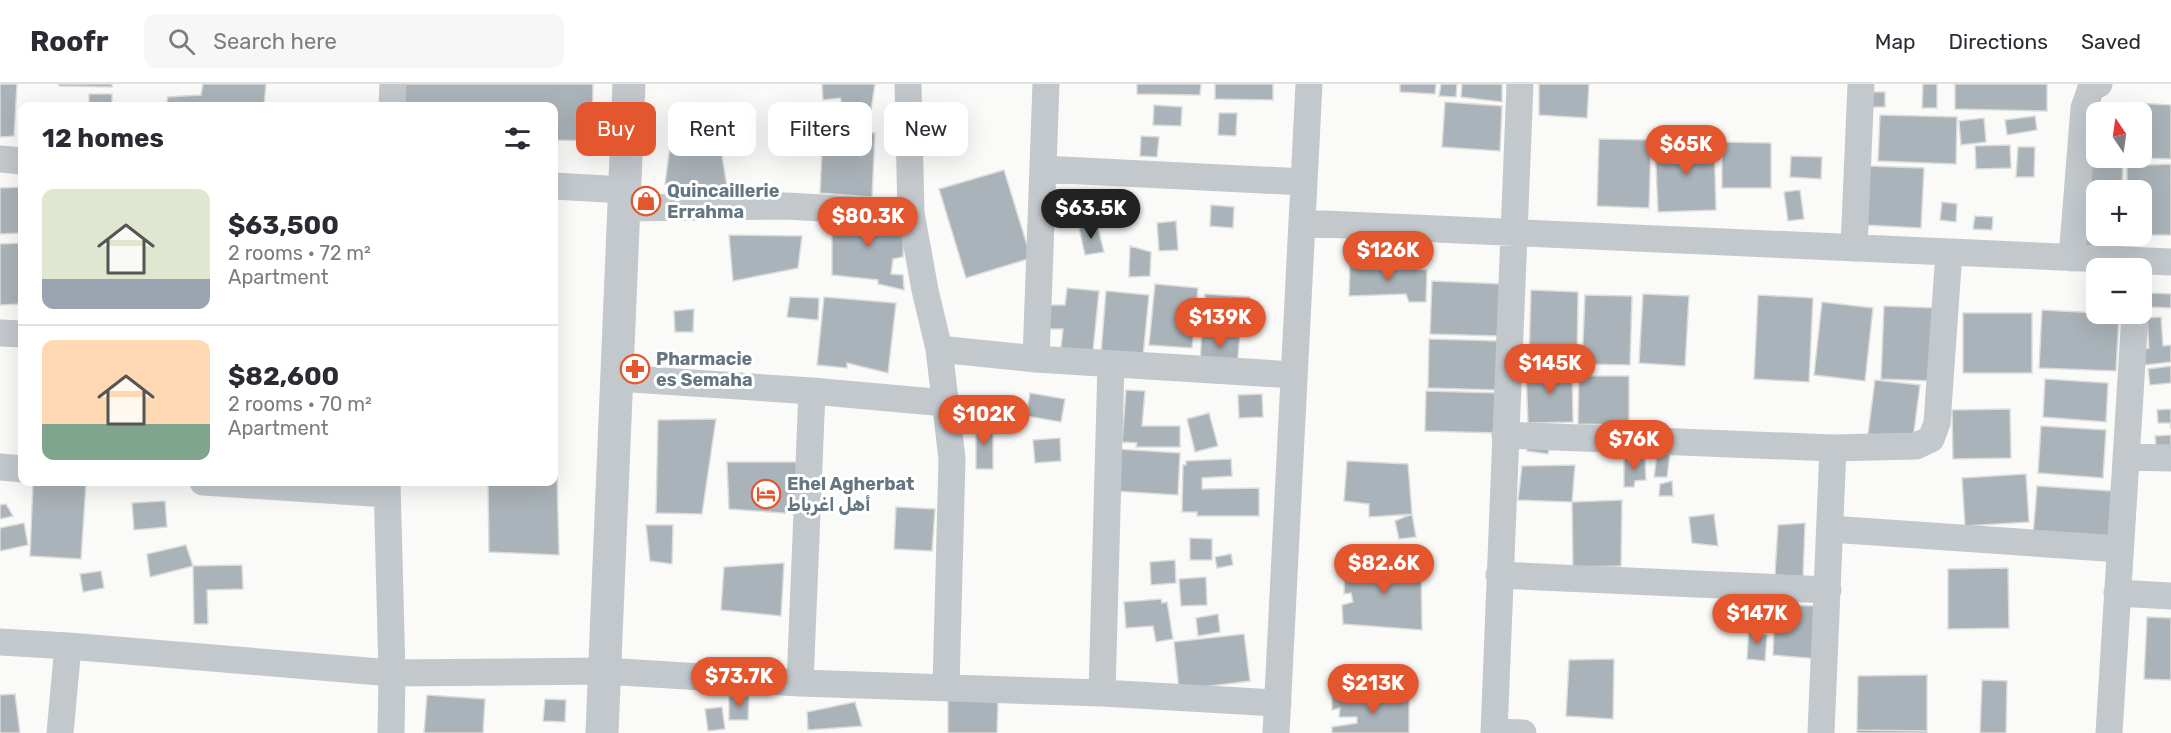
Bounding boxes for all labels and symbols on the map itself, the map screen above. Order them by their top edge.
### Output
north arrow [2086,102,2152,168]
pin: $65K [1650,125,1722,176]
place label: Quincaillerie Errahma [667,180,780,223]
shop icon: Quincaillerie Errahma [630,185,662,217]
pin: $63.5K [1042,189,1140,240]
pin: $80.3K [819,197,917,248]
pin: $126K [1346,231,1430,282]
pin: $139K [1178,298,1262,349]
pin: $145K [1508,344,1592,395]
place label: Pharmacie es Semaha [656,348,753,391]
pharmacy icon: Pharmacie es Semaha [619,353,651,385]
pin: $102K [942,395,1026,446]
pin: $76K [1598,420,1670,471]
place label: Ehel Agherbat أهل اغرباط [787,473,914,516]
hotel icon: Ehel Agherbat أهل اغرباط [750,478,782,510]
pin: $82.6K [1335,544,1433,595]
pin: $147K [1715,594,1799,645]
pin: $73.7K [690,657,788,708]
pin: $213K [1331,664,1415,715]

